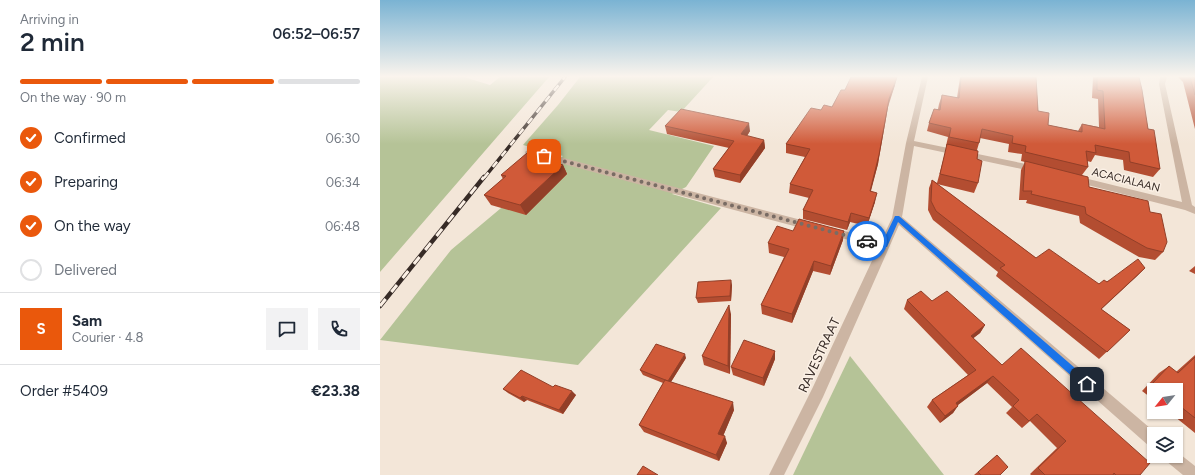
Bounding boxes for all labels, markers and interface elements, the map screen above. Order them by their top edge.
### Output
text: Arriving in [20,12,79,27]
text: 06:52–06:57 [273,25,360,43]
text: 2 min [20,26,85,58]
text: On the way · 90 m [20,90,126,105]
icon: check [20,127,42,149]
text: Confirmed [54,129,126,147]
text: 06:30 [326,131,360,146]
pin [527,139,561,173]
icon: bag [533,145,555,167]
street label: ACACIALAAN [1091,165,1161,195]
icon: check [20,171,42,193]
text: Preparing [54,173,118,191]
text: 06:34 [326,175,360,190]
icon: check [20,215,42,237]
text: On the way [54,217,131,235]
text: 06:48 [325,219,360,234]
courier [847,221,887,261]
icon: car [856,230,878,252]
text: Delivered [54,261,117,279]
button: chat [266,308,308,350]
button: phone [318,308,360,350]
text: Sam [72,312,102,330]
street label: RAVESTRAAT [795,314,843,395]
text: S [36,320,46,338]
text: Courier · 4.8 [72,330,144,345]
pin [1070,367,1104,401]
icon: home [1076,373,1098,395]
text: Order #5409 [20,382,108,400]
text: €23.38 [311,382,360,400]
north arrow [1147,383,1183,419]
map controls [1147,383,1183,463]
button: layers [1147,427,1183,463]

